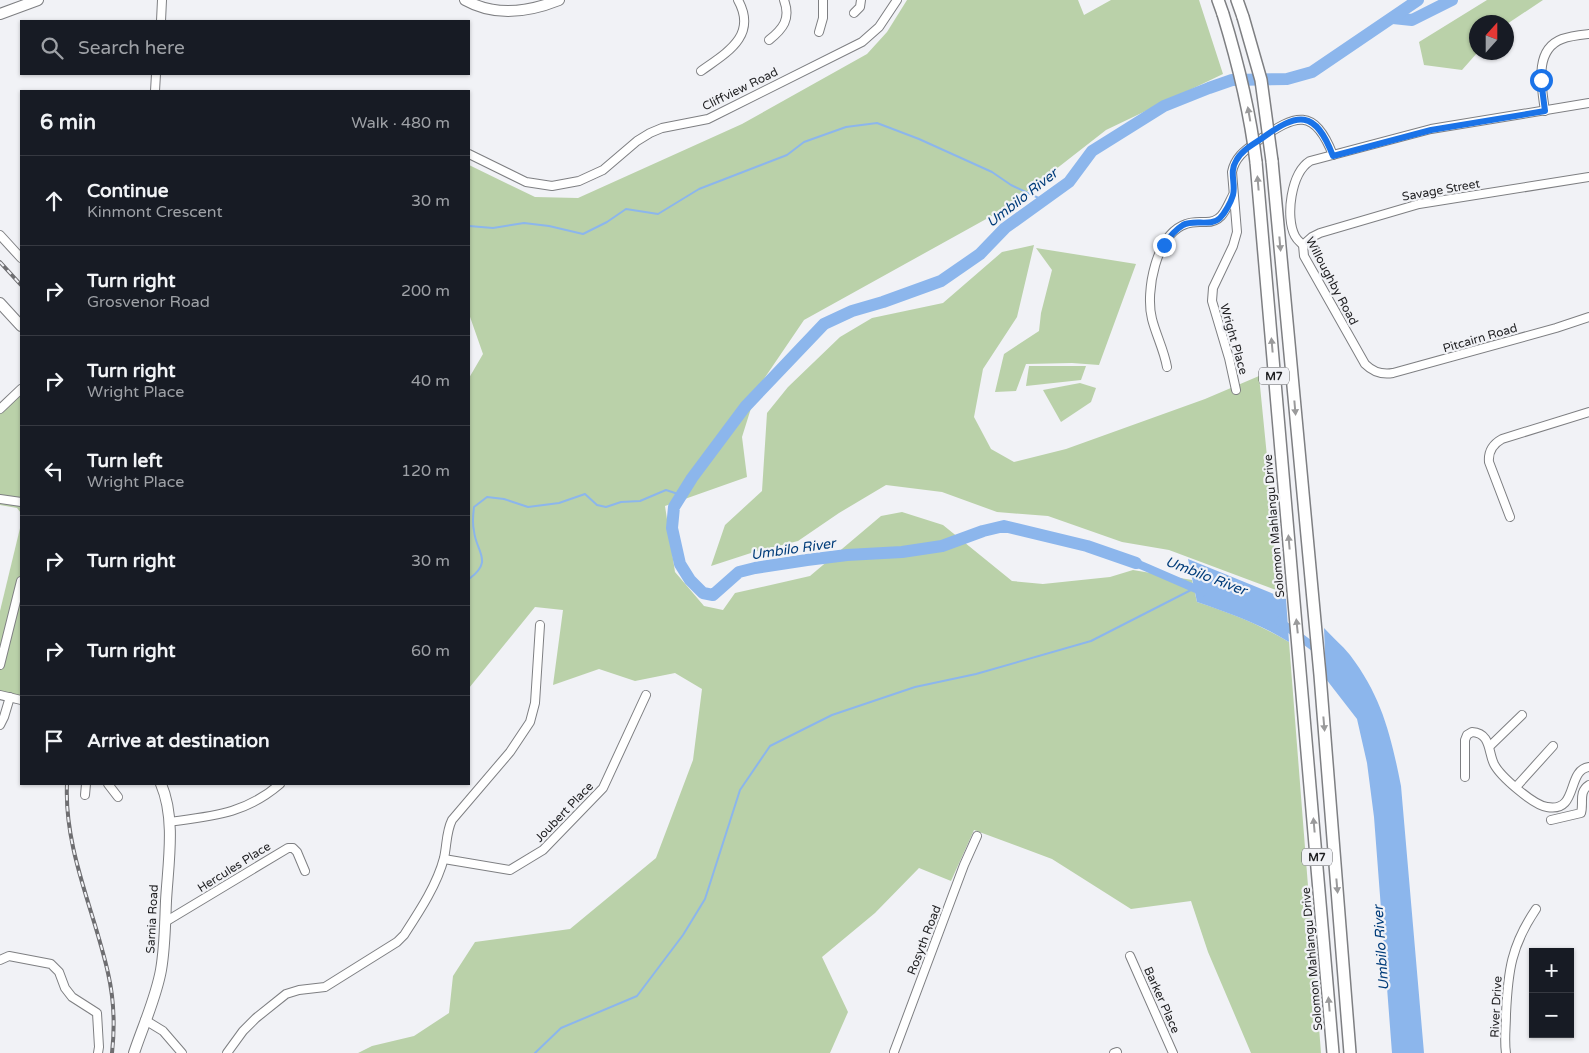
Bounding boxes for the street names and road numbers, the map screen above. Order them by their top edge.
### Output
street label: Cliffview Road [700,65,780,113]
street label: Savage Street [1401,176,1481,204]
street label: Willoughby Road [1303,235,1361,327]
street label: Wright Place [1217,302,1251,376]
street label: Pitcairn Road [1441,321,1519,355]
road number: M7 [1259,368,1289,384]
street label: Solomon Mahlangu Drive [1261,453,1287,598]
street label: Joubert Place [532,779,596,845]
street label: Hercules Place [195,839,273,895]
road number: M7 [1302,849,1332,866]
street label: Sarnia Road [143,884,161,954]
street label: Solomon Mahlangu Drive [1299,886,1325,1031]
street label: Rosyth Road [904,903,944,977]
street label: Barker Place [1141,965,1183,1036]
street label: River Drive [1487,976,1505,1038]

